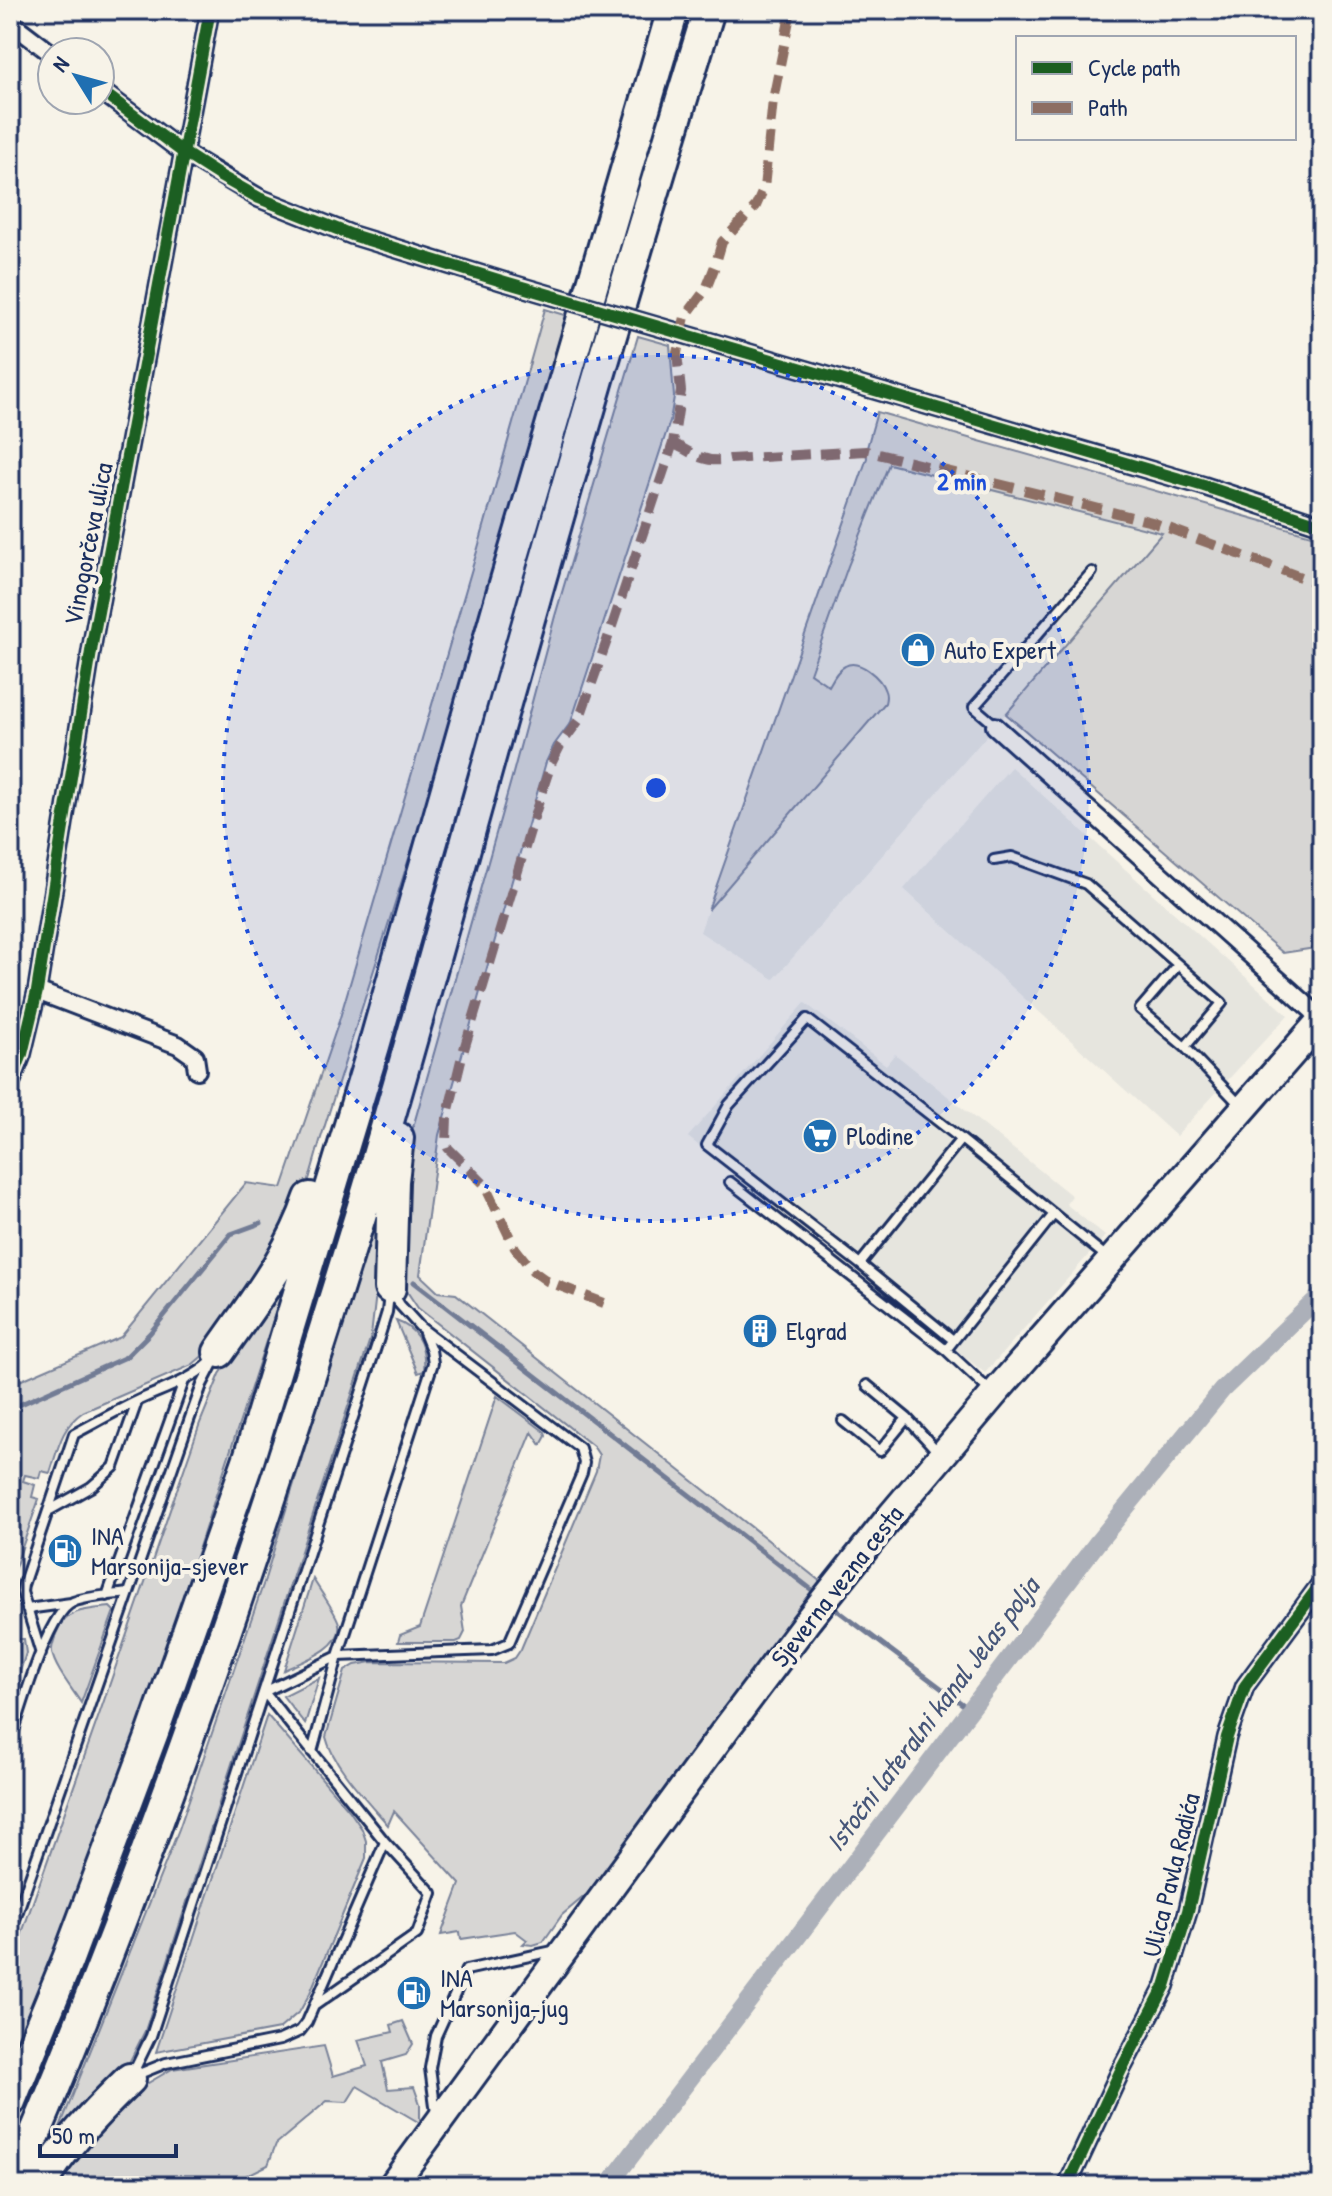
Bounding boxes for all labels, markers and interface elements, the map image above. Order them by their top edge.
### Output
north arrow [36,36,116,116]
legend [1016,36,1296,140]
text: N [45,50,76,78]
text: Cycle path [1088,51,1180,83]
text: Path [1088,91,1127,123]
street label: Vinogorčeva ulica [55,460,120,628]
text: 2 min [937,465,987,497]
shop icon: Auto Expert [899,631,937,669]
place label: Auto Expert [944,632,1057,667]
centre of rings [642,774,670,802]
supermarket icon: Plodine [801,1117,839,1155]
place label: Plodine [846,1118,914,1153]
building icon: Elgrad [741,1312,779,1350]
place label: Elgrad [786,1313,846,1348]
street label: Sjeverna vezna cesta [762,1498,911,1674]
place label: INA Marsonija-sjever [91,1518,249,1583]
fuel station icon: INA Marsonija-sjever [46,1532,84,1570]
water label: Istočni lateralni kanal Jelas polja [816,1567,1049,1859]
street label: Ulica Pavla Radića [1133,1789,1208,1960]
place label: INA Marsonija-jug [440,1960,569,2025]
fuel station icon: INA Marsonija-jug [395,1974,433,2012]
scale bar [40,2108,176,2158]
text: 50 m [52,2119,95,2151]

